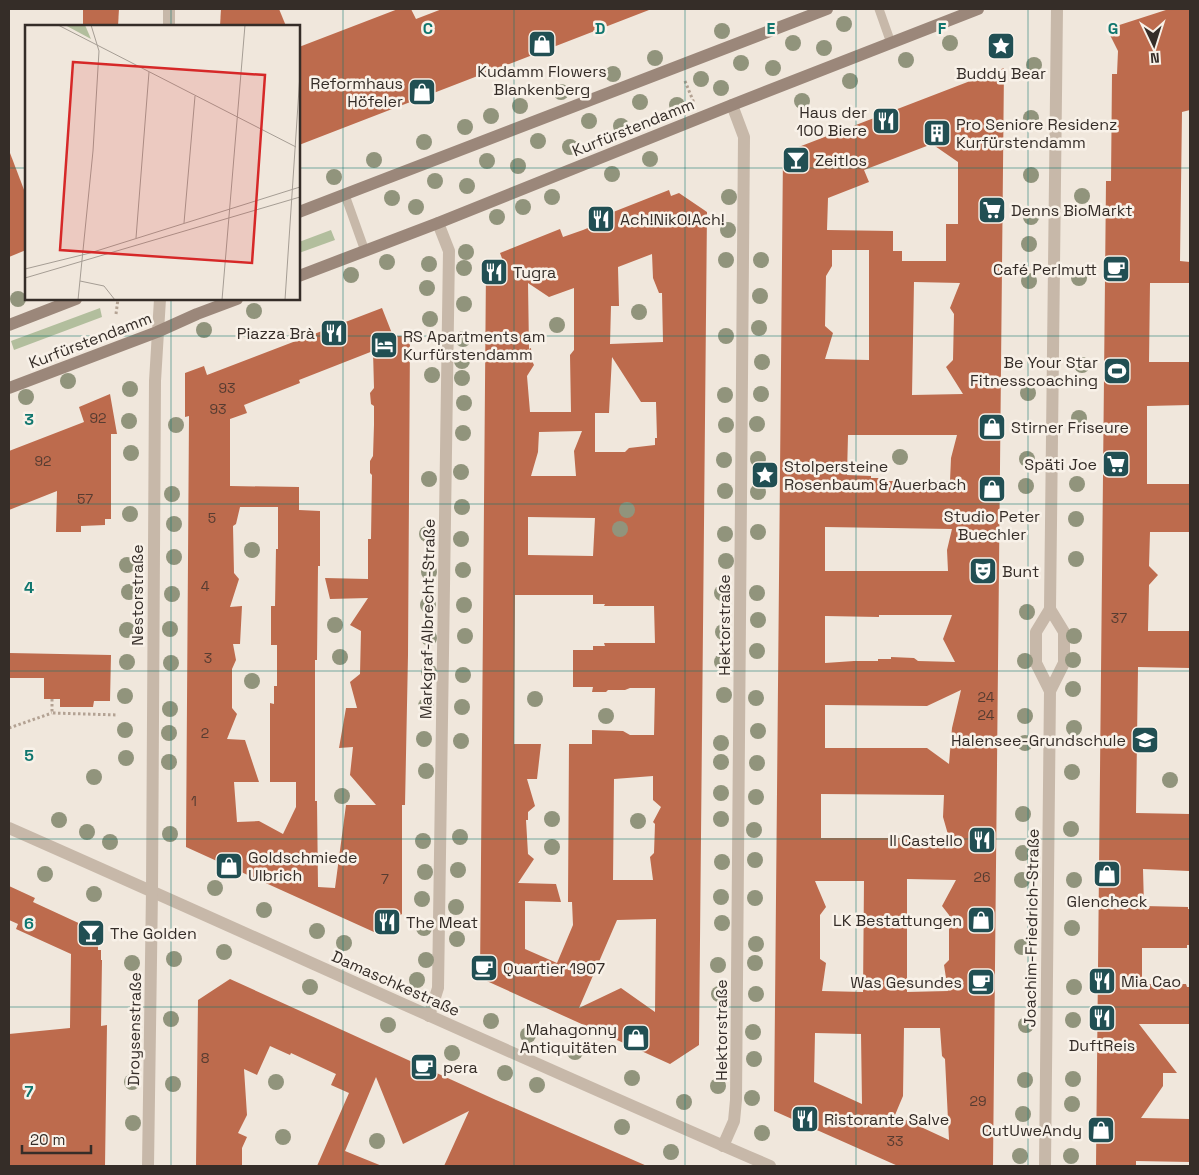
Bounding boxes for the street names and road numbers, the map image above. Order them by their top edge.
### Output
street label: Kurfürstendamm [569,93,697,162]
street label: Kurfürstendamm [26,307,155,374]
street label: Markgraf-Albrecht-Straße [415,519,440,719]
street label: Nestorstraße [127,544,148,646]
street label: Hektorstraße [714,574,735,676]
street label: Joachim-Friedrich-Straße [1019,828,1044,1028]
street label: Damaschkestraße [328,946,463,1021]
street label: Droysenstraße [123,972,146,1086]
street label: Hektorstraße [711,979,732,1081]

